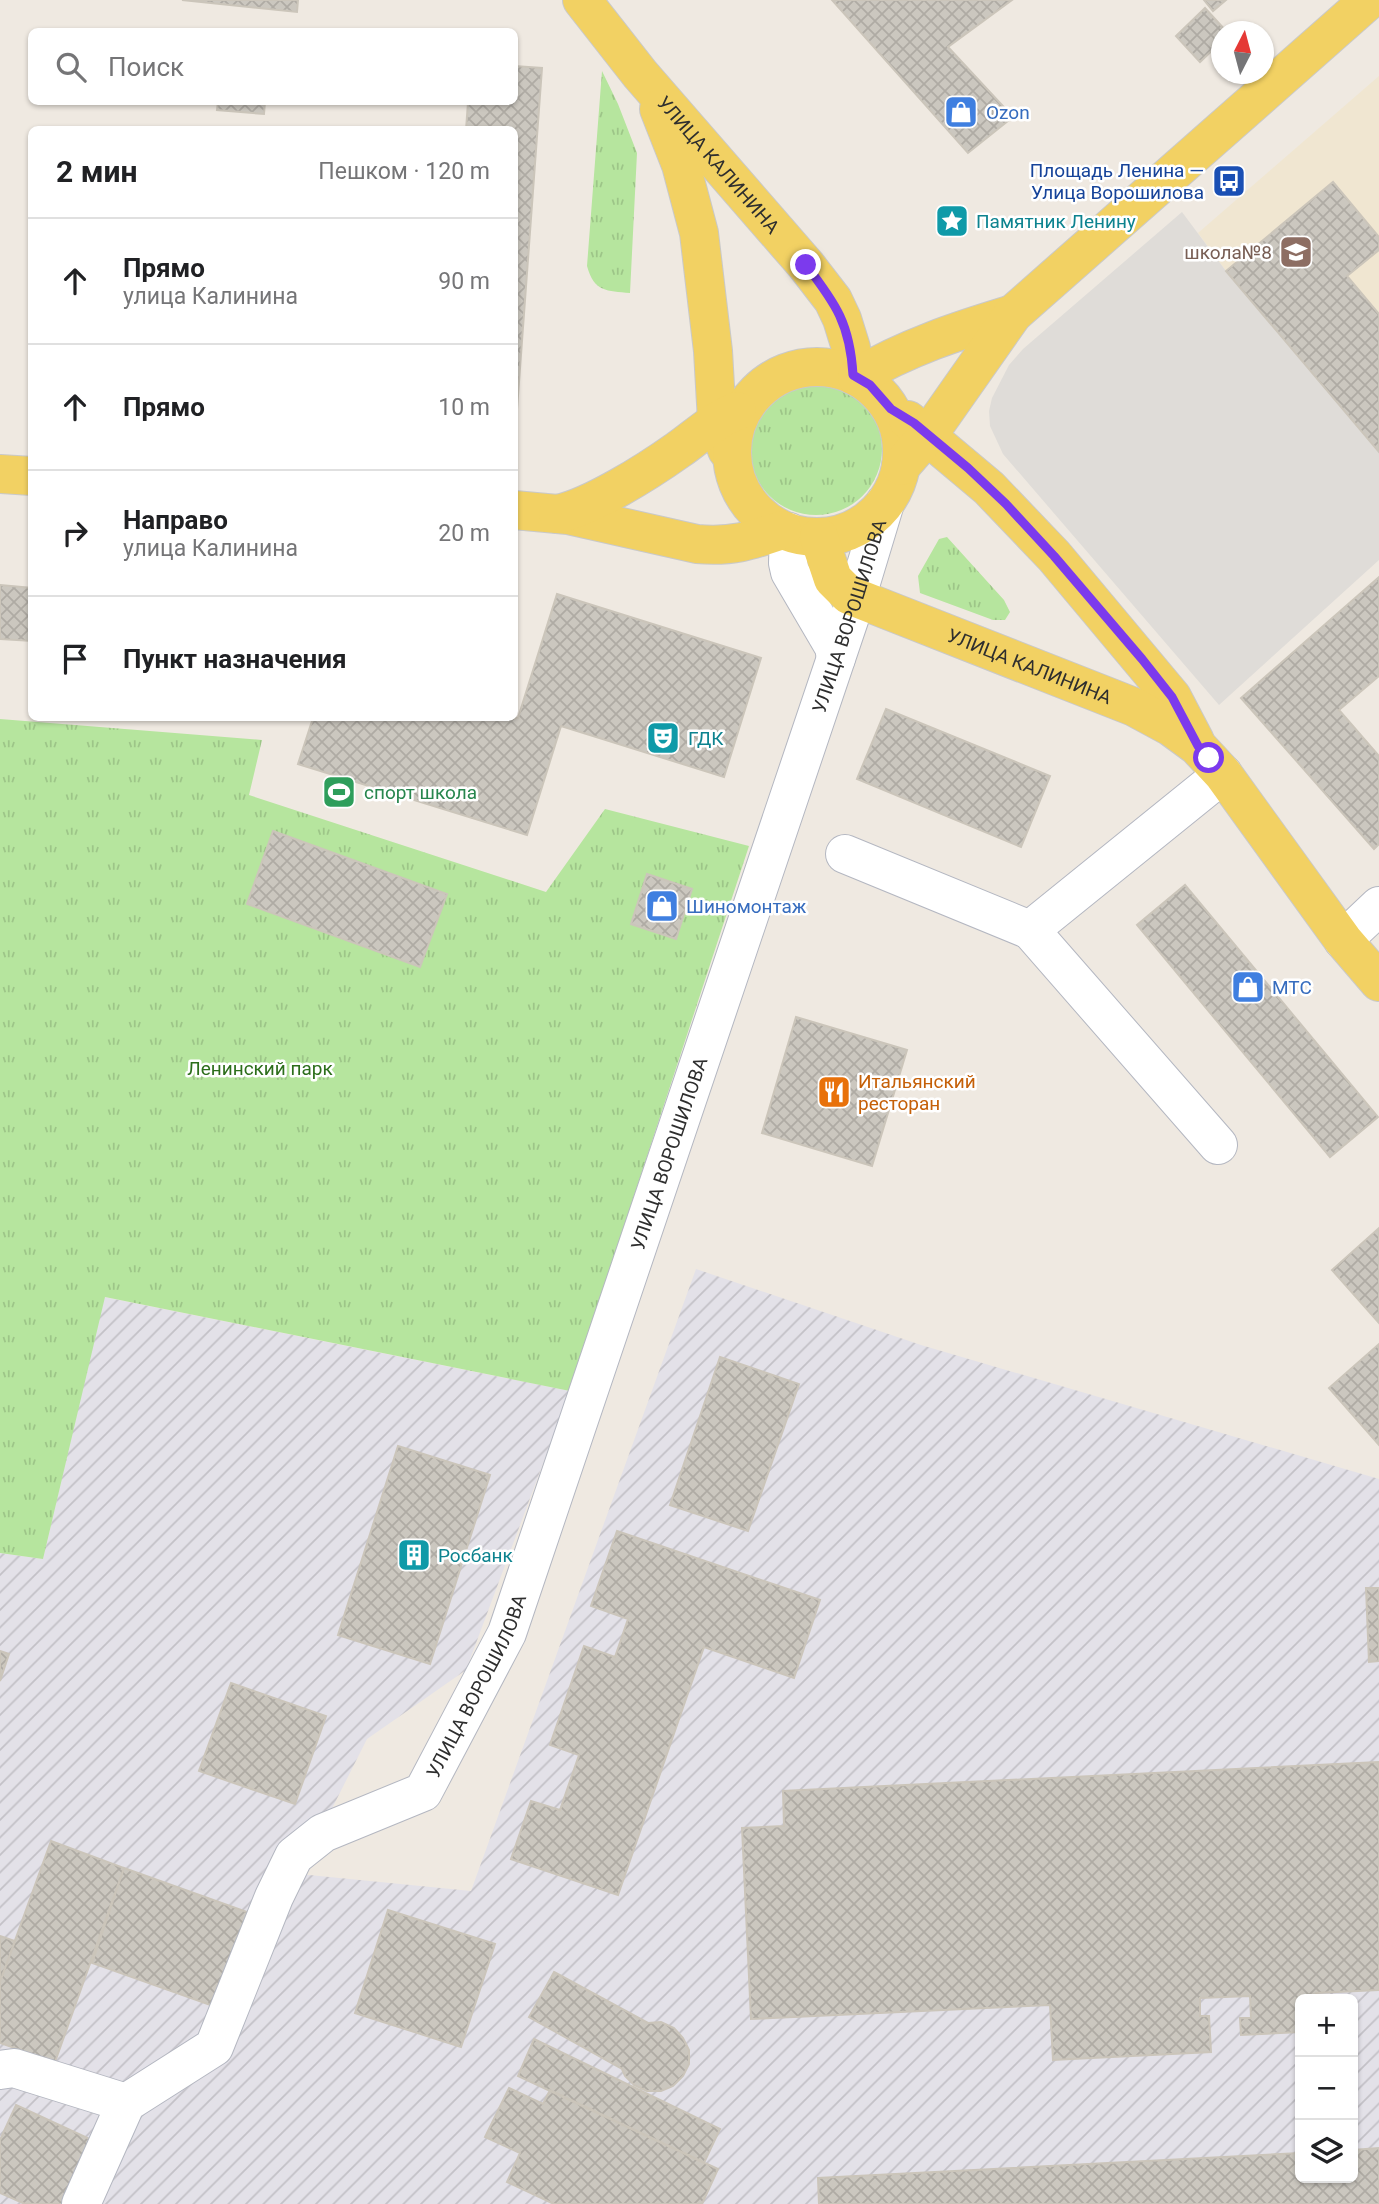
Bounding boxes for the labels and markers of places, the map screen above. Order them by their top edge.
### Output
shop icon: Ozon [942,93,980,131]
place label: Ozon [986,101,1030,124]
place label: Площадь Ленина — Улица Ворошилова [1030,159,1204,204]
bus stop icon: Площадь Ленина — Улица Ворошилова [1210,162,1248,200]
place icon: Памятник Ленину [933,202,971,240]
place label: Памятник Ленину [976,210,1136,233]
school or university icon: школа№8 [1277,233,1315,271]
place label: школа№8 [1184,241,1272,264]
theatre icon: ГДК [644,719,682,757]
place label: ГДК [688,727,724,750]
sports icon: спорт школа [320,773,358,811]
place label: спорт школа [364,781,477,804]
shop icon: Шиномонтаж [643,887,681,925]
place label: Шиномонтаж [686,895,807,918]
shop icon: МТС [1229,968,1267,1006]
place label: МТС [1272,976,1312,999]
place label: Итальянский ресторан [858,1070,976,1115]
restaurant icon: Итальянский ресторан [815,1073,853,1111]
building icon: Росбанк [395,1536,433,1574]
place label: Росбанк [438,1544,513,1567]

